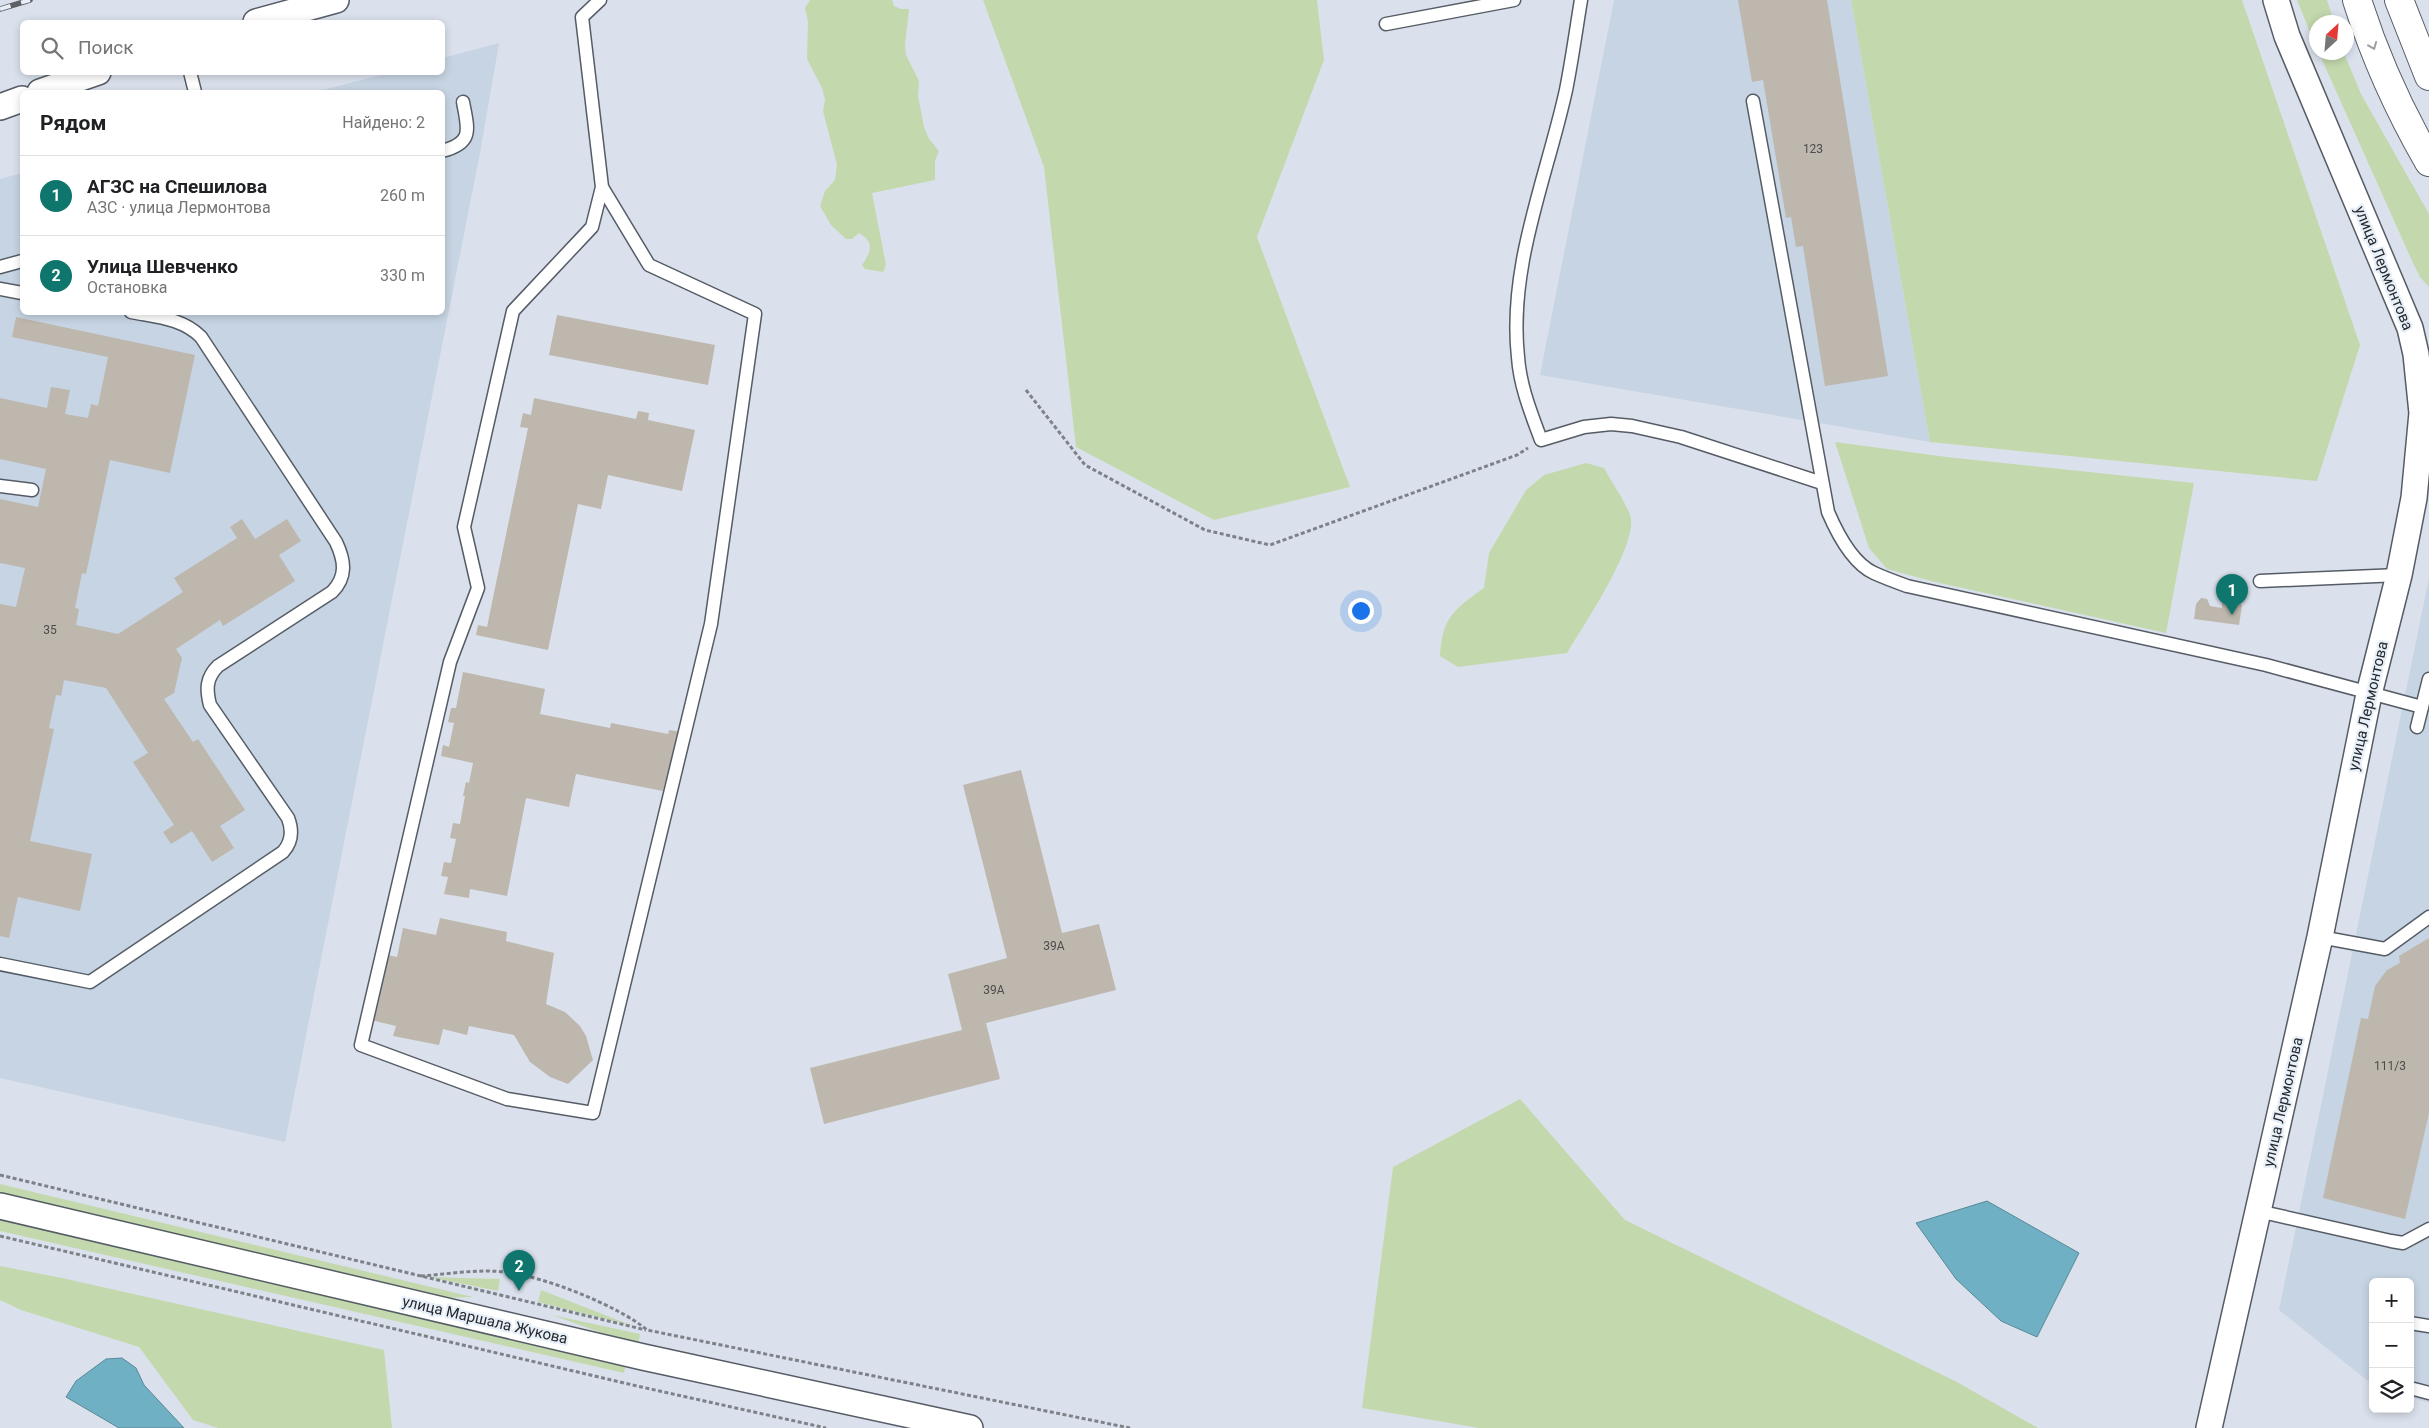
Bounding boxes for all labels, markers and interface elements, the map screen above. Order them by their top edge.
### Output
north arrow [2309,15,2354,60]
search box [20,20,445,75]
icon: search [38,34,66,62]
text: Поиск [78,36,134,59]
one-way arrow [2366,41,2377,50]
text: Рядом [40,111,106,135]
text: Найдено: 2 [342,113,425,132]
house number: 123 [1803,142,1823,156]
text: АГЗС на Спешилова [87,175,267,198]
text: 1 [51,186,61,205]
text: 260 m [380,186,425,205]
text: АЗС · улица Лермонтова [87,198,271,217]
street label: улица Лермонтова [2351,203,2417,333]
text: Улица Шевченко [87,255,238,278]
text: 2 [51,266,61,285]
text: 330 m [380,266,425,285]
text: Остановка [87,278,168,297]
pin: 1 [2216,574,2248,615]
your location [1348,598,1374,624]
house number: 35 [43,623,57,637]
street label: улица Лермонтова [2344,639,2392,773]
house number: 39А [1043,939,1065,953]
house number: 39А [983,983,1005,997]
street label: улица Лермонтова [2259,1035,2307,1169]
house number: 111/3 [2374,1059,2406,1073]
pin: 2 [503,1250,535,1291]
map controls [2369,1278,2414,1413]
button: + [2369,1278,2414,1323]
street label: улица Маршала Жукова [401,1292,569,1348]
button: − [2369,1323,2414,1368]
button: layers [2369,1368,2414,1413]

